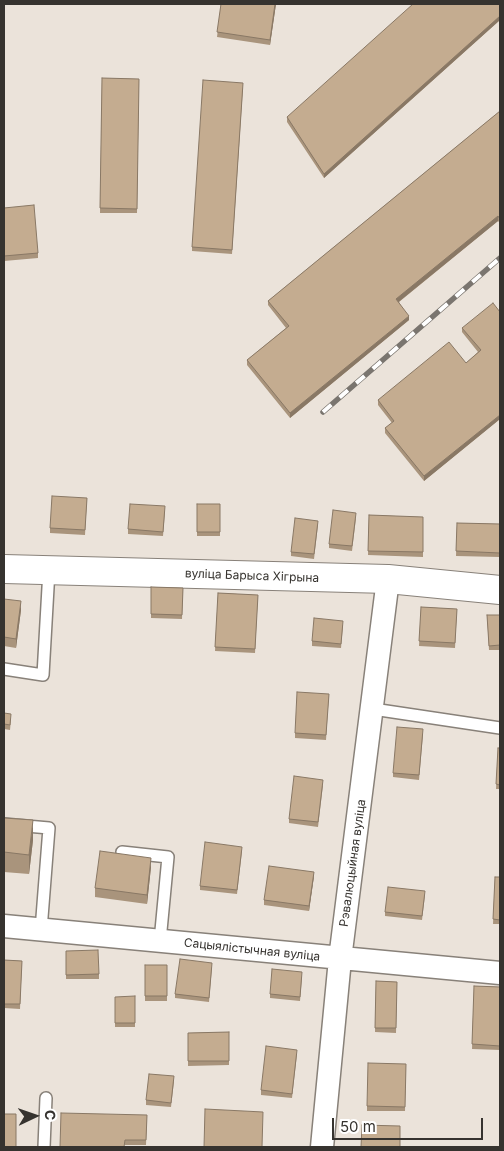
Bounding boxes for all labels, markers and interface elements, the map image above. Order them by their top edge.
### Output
street label: вуліца Барыса Хігрына [185,566,319,586]
street label: Рэвалюцыйная вуліца [337,798,369,928]
street label: Сацыялістычная вуліца [183,936,321,964]
north arrow [10,1091,60,1141]
scale bar [334,1108,485,1140]
text: С [42,1110,59,1121]
text: 50 m [340,1117,376,1136]

